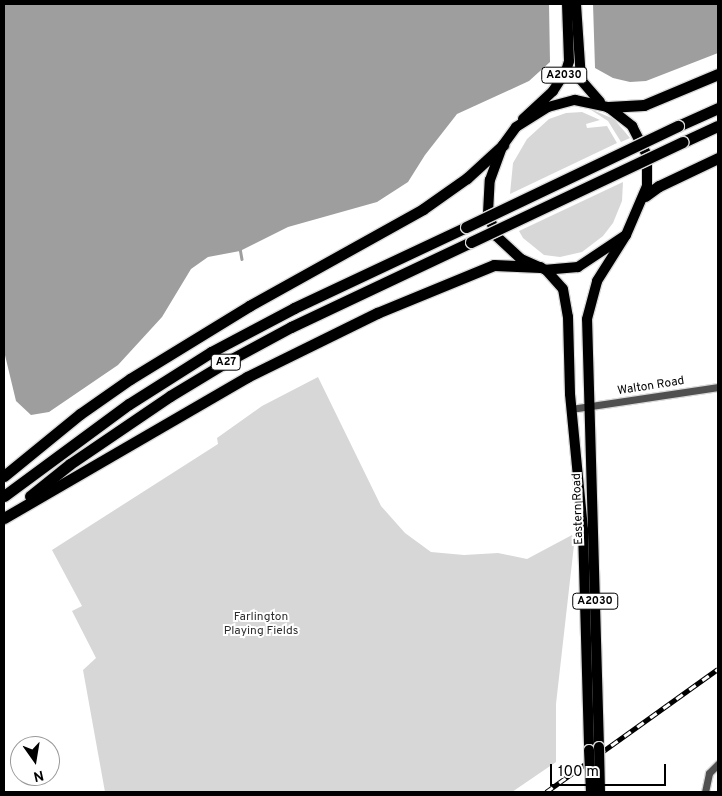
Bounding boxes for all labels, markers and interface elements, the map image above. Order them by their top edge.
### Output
road number: A2030 [540,66,588,84]
road number: A27 [210,354,242,371]
street label: Walton Road [616,375,686,399]
street label: Eastern Road [571,473,587,545]
road number: A2030 [571,592,619,610]
park label: Farlington Playing Fields [224,611,298,639]
north arrow [10,736,60,786]
scale bar [552,754,668,786]
text: 100 m [558,763,599,782]
text: N [31,766,45,785]

